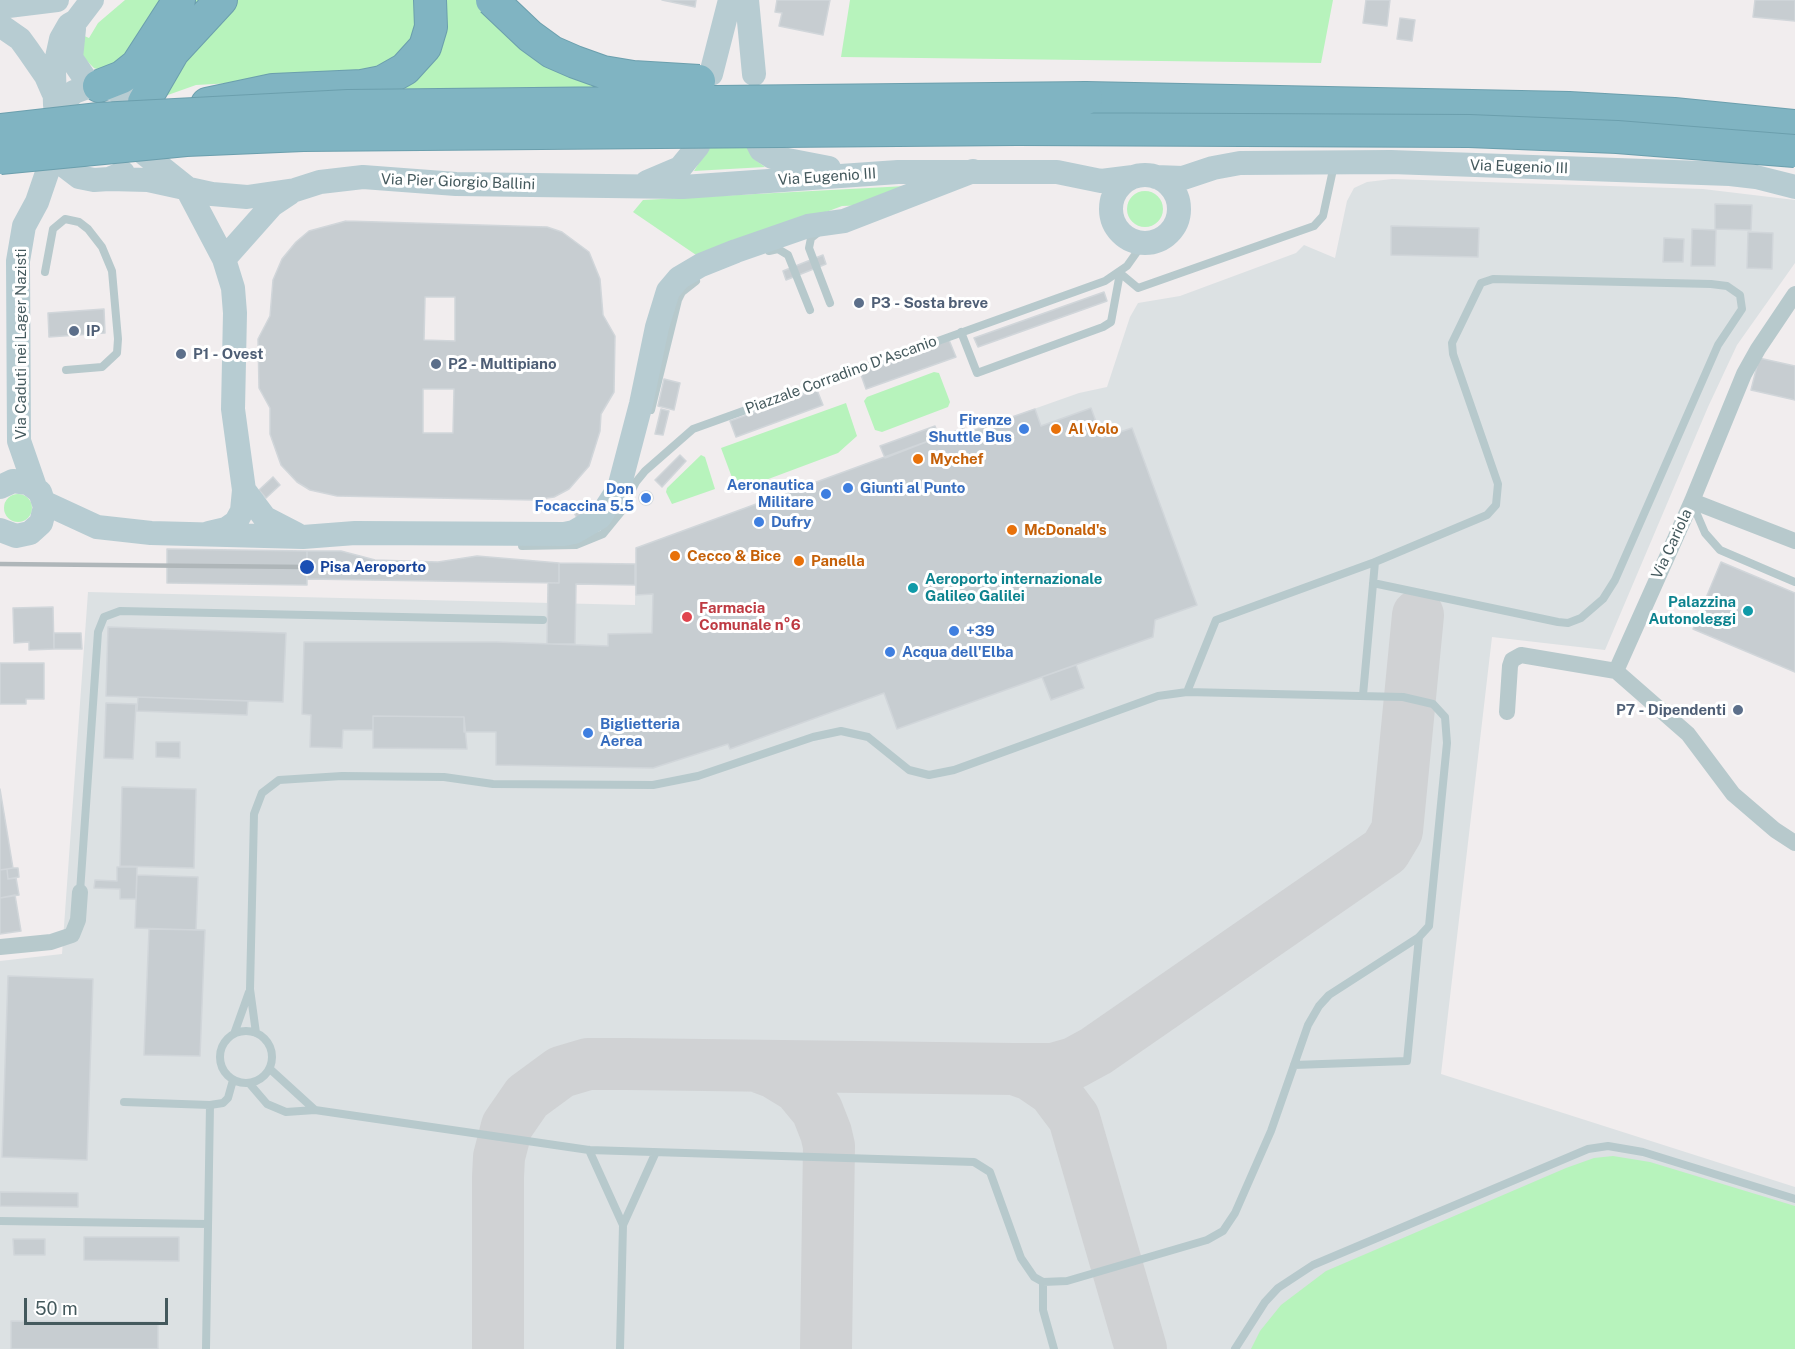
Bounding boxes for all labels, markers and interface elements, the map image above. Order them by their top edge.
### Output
street label: Via Eugenio III [1469,156,1569,178]
street label: Via Eugenio III [777,165,877,189]
street label: Via Pier Giorgio Ballini [381,170,535,194]
street label: Via Caduti nei Lager Nazisti [12,249,30,439]
place label: P3 - Sosta breve [871,294,988,312]
marker: P3 - Sosta breve [852,296,866,310]
place label: IP [86,322,100,340]
marker: IP [67,324,81,338]
street label: Piazzale Corradino D'Ascanio [743,332,939,418]
place label: P1 - Ovest [193,345,264,363]
marker: P1 - Ovest [174,347,188,361]
place label: P2 - Multipiano [448,355,557,373]
marker: P2 - Multipiano [429,357,443,371]
place label: Firenze Shuttle Bus [928,411,1012,446]
place label: Al Volo [1068,420,1119,438]
marker: Firenze Shuttle Bus [1017,422,1031,436]
marker: Al Volo [1049,422,1063,436]
place label: Mychef [930,450,983,468]
marker: Mychef [911,452,925,466]
place label: Aeronautica Militare [727,476,814,511]
place label: Giunti al Punto [860,479,965,497]
place label: Don Focaccina 5.5 [534,480,634,515]
marker: Giunti al Punto [841,481,855,495]
marker: Aeronautica Militare [819,487,833,501]
marker: Don Focaccina 5.5 [639,491,653,505]
street label: Via Cariola [1648,506,1696,582]
place label: Dufry [771,513,811,531]
marker: Dufry [752,515,766,529]
place label: McDonald's [1024,521,1107,539]
marker: McDonald's [1005,523,1019,537]
place label: Cecco & Bice [687,547,781,565]
marker: Cecco & Bice [668,549,682,563]
place label: Panella [811,552,865,570]
marker: Panella [792,554,806,568]
marker: Pisa Aeroporto [298,558,316,576]
place label: Pisa Aeroporto [320,558,426,576]
place label: Aeroporto internazionale Galileo Galilei [925,570,1102,605]
marker: Aeroporto internazionale Galileo Galilei [906,581,920,595]
place label: Palazzina Autonoleggi [1648,593,1736,628]
place label: Farmacia Comunale n°6 [699,599,801,634]
marker: Palazzina Autonoleggi [1741,604,1755,618]
marker: Farmacia Comunale n°6 [680,610,694,624]
place label: +39 [966,622,995,640]
marker: +39 [947,624,961,638]
place label: Acqua dell'Elba [902,643,1013,661]
marker: Acqua dell'Elba [883,645,897,659]
place label: P7 - Dipendenti [1616,701,1726,719]
marker: P7 - Dipendenti [1731,703,1745,717]
place label: Biglietteria Aerea [600,715,680,750]
marker: Biglietteria Aerea [581,726,595,740]
scale bar [27,1286,171,1324]
text: 50 m [35,1298,78,1319]

